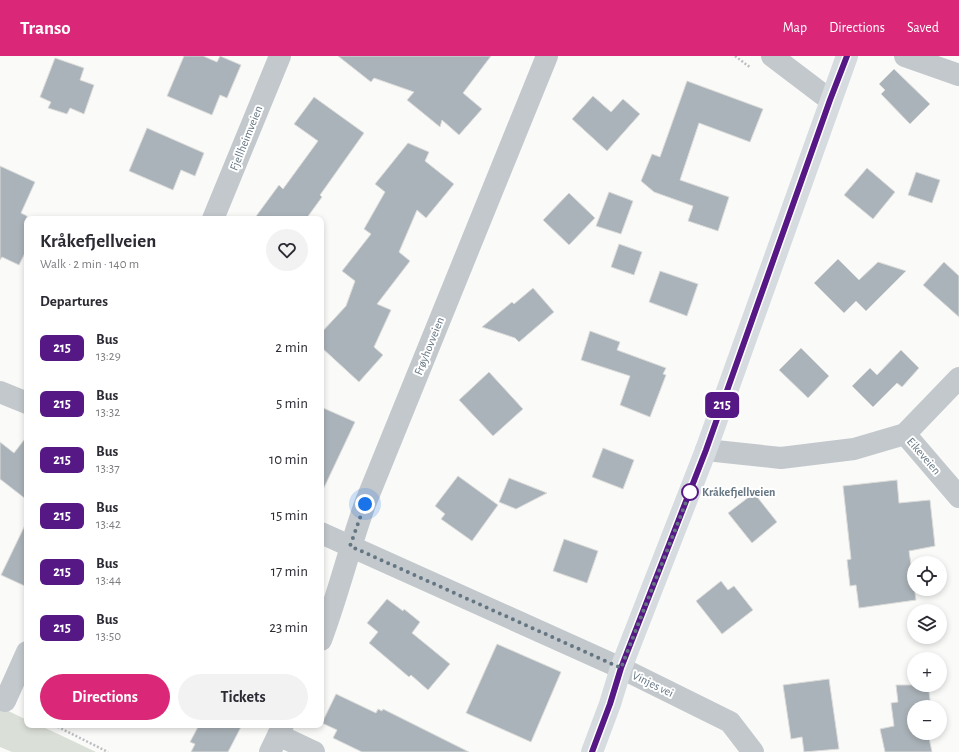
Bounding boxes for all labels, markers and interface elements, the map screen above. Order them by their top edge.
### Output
text: Transo [20,19,71,38]
text: Map [783,21,807,35]
text: Directions [829,21,885,35]
text: Saved [907,21,939,35]
street label: Fjellheimveien [228,104,265,173]
button: heart [266,229,308,271]
text: Kråkefjellveien [40,232,156,251]
text: Walk · 2 min · 140 m [40,258,139,271]
text: Departures [40,294,108,309]
street label: Frøyhovveien [412,315,447,377]
text: Bus [96,332,118,347]
text: 2 min [275,340,308,355]
text: 215 [53,341,71,355]
text: 13:29 [96,350,121,363]
text: Bus [96,388,118,403]
line badge: 215 [699,392,745,418]
text: 5 min [276,396,308,411]
text: 215 [53,397,71,411]
text: 215 [713,398,731,412]
text: 13:32 [96,406,120,419]
street label: Eikeveien [905,435,943,477]
text: Bus [96,444,118,459]
text: 10 min [269,452,308,467]
text: 215 [53,453,71,467]
text: 13:37 [96,462,120,475]
marker: Kråkefjellveien [681,483,699,501]
place label: Kråkefjellveien [702,486,775,499]
your location [355,494,375,514]
text: Bus [96,500,118,515]
text: 15 min [271,508,308,523]
text: 215 [53,509,71,523]
text: 13:42 [96,518,121,531]
text: Bus [96,556,118,571]
map controls [907,556,947,740]
button: locate [907,556,947,596]
text: 17 min [271,564,308,579]
text: 215 [53,565,71,579]
text: 13:44 [96,574,121,587]
button: layers [907,604,947,644]
text: Bus [96,612,118,627]
text: 23 min [269,620,308,635]
text: 215 [53,621,71,635]
text: 13:50 [96,630,121,643]
button: + [907,652,947,692]
street label: Vinjes vei [630,669,676,700]
button: Directions [40,674,170,720]
button: Tickets [178,674,308,720]
button: − [907,700,947,740]

